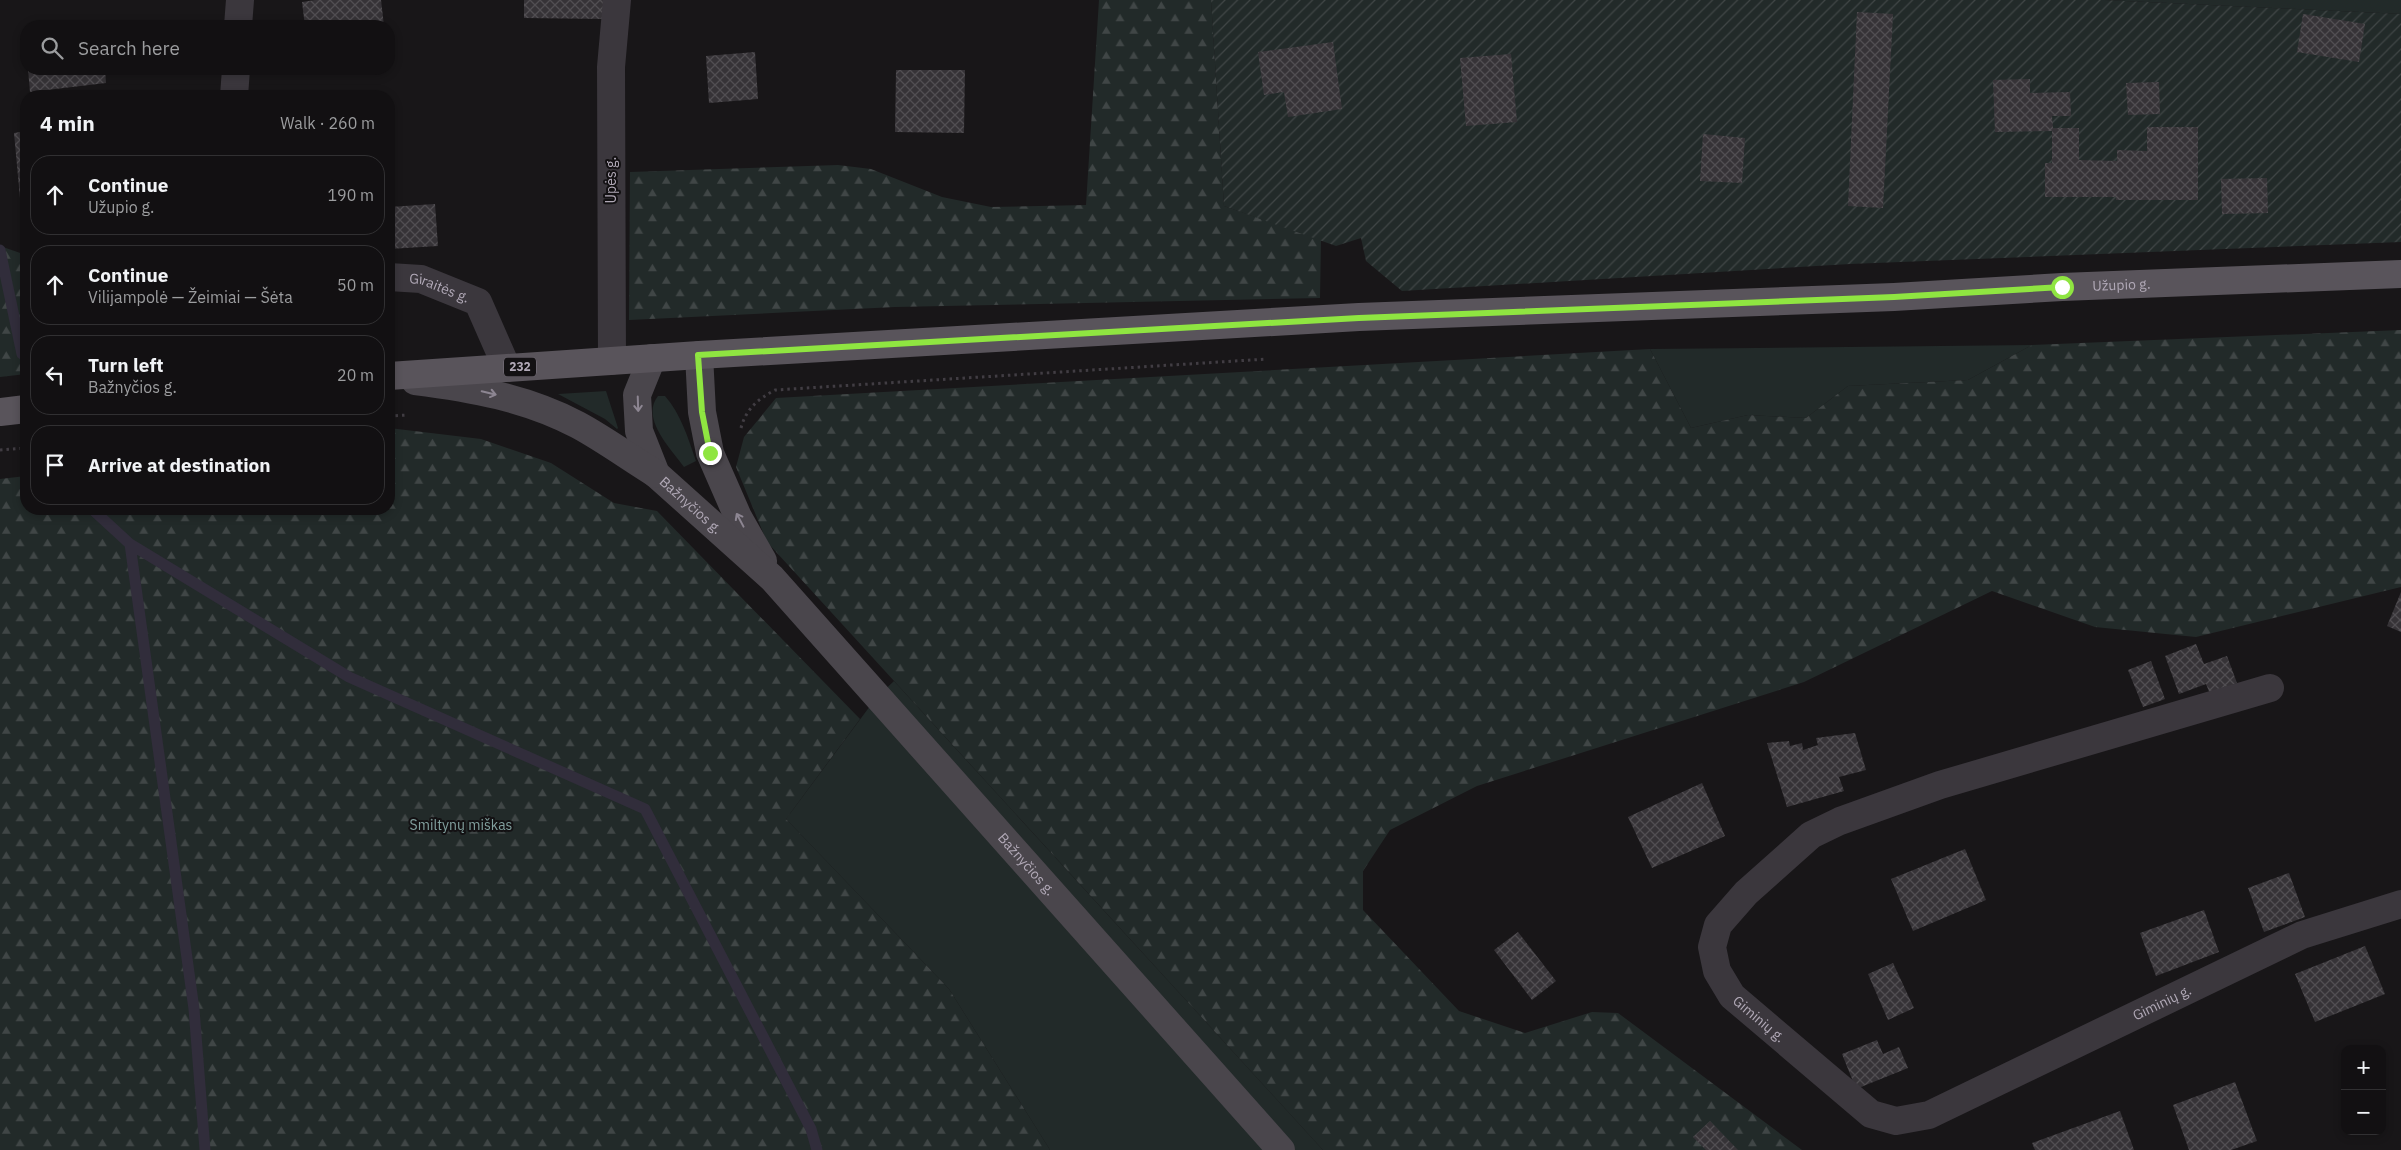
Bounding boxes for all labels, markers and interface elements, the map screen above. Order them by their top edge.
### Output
search box [20,20,395,75]
icon: search [38,34,66,62]
text: Search here [78,36,180,60]
text: 4 min [40,109,95,137]
text: Walk · 260 m [280,113,375,133]
street label: Upės g. [602,157,620,203]
text: Continue [88,173,168,197]
icon: ahead [41,181,69,209]
text: 190 m [327,185,374,205]
text: Užupio g. [88,197,154,217]
text: Continue [88,263,168,287]
street label: Giraitės g. [409,269,472,307]
icon: ahead [41,271,69,299]
text: 50 m [337,275,374,295]
street label: Užupio g. [2092,275,2151,295]
route start [2051,276,2074,299]
text: Vilijampolė — Žeimiai — Šėta [88,287,293,307]
text: Turn left [88,353,164,377]
road number: 232 [504,358,536,377]
icon: left [41,361,69,389]
text: 20 m [337,365,374,385]
text: Bažnyčios g. [88,377,177,397]
one-way arrow [480,389,496,398]
one-way arrow [633,396,642,412]
route end [699,442,722,465]
icon: arrive [41,451,69,479]
text: Arrive at destination [88,453,271,477]
street label: Bažnyčios g. [656,473,726,538]
one-way arrow [735,513,744,528]
park label: Smiltynų miškas [410,816,513,834]
street label: Bažnyčios g. [994,829,1059,899]
street label: Giminių g. [2130,981,2194,1024]
street label: Giminių g. [1729,992,1789,1046]
map controls [2341,1045,2386,1135]
button: + [2341,1045,2386,1090]
button: − [2341,1090,2386,1135]

